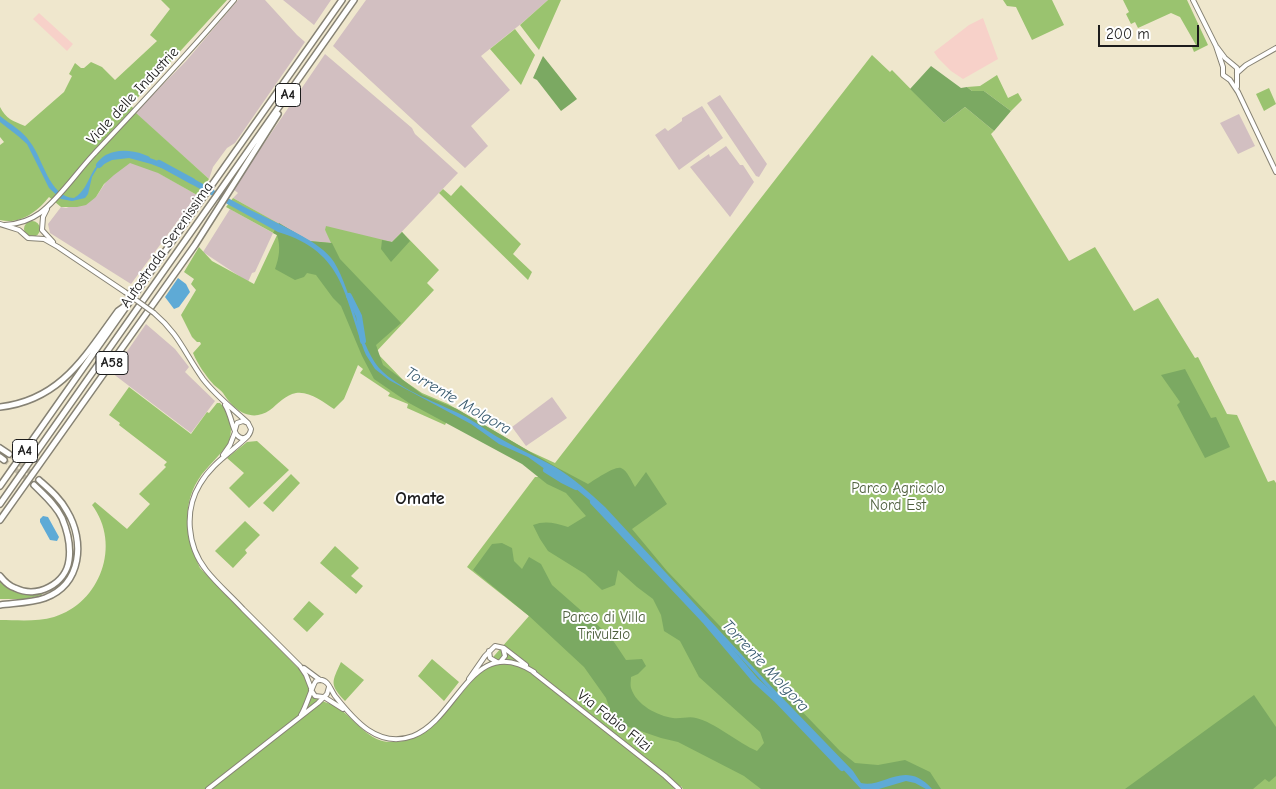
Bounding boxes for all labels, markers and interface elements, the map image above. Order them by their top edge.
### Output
scale bar [1101,15,1202,47]
text: 200 m [1106,25,1150,43]
street label: Viale delle Industrie [83,44,183,148]
road number: A4 [276,84,300,106]
street label: Autostrada Serenissima [117,179,217,311]
road number: A58 [96,352,128,374]
water label: Torrente Molgora [402,363,514,439]
road number: A4 [12,440,38,462]
park label: Parco Agricolo Nord Est [851,480,945,515]
district label: Omate [395,488,445,510]
park label: Parco di Villa Trivulzio [562,609,646,644]
water label: Torrente Molgora [717,616,813,716]
street label: Via Fabio Filzi [573,686,655,756]

